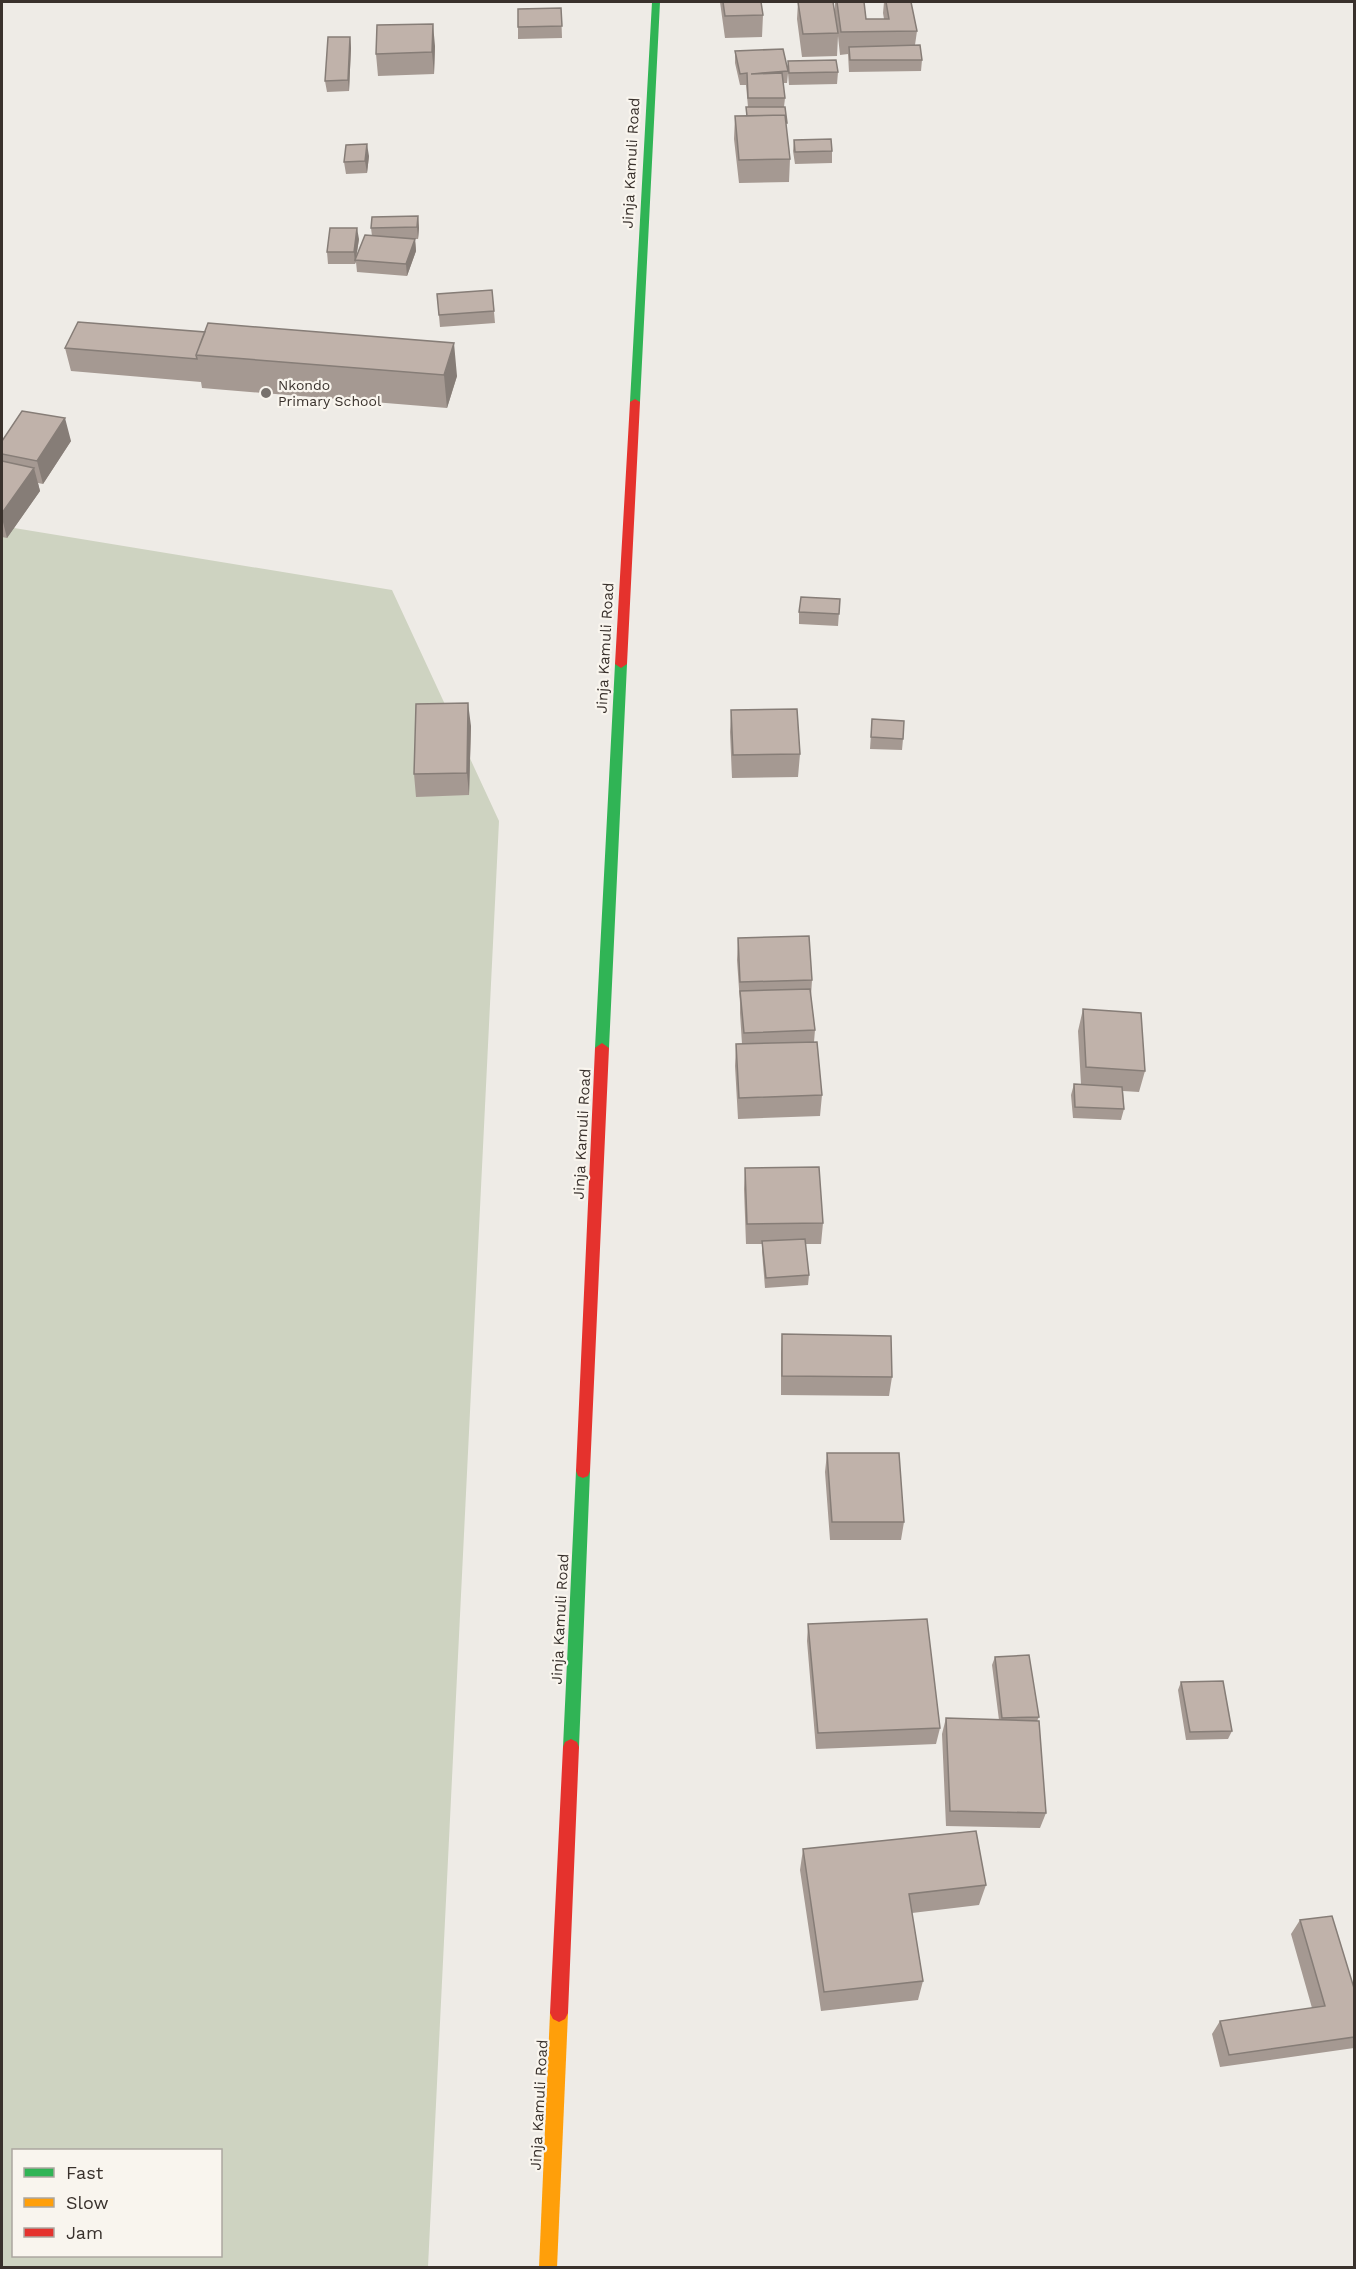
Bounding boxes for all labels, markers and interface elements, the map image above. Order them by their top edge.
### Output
street label: Jinja Kamuli Road [619,97,643,229]
place label: Nkondo Primary School [278,377,382,409]
marker: Nkondo Primary School [259,386,273,400]
street label: Jinja Kamuli Road [593,582,617,714]
street label: Jinja Kamuli Road [570,1068,594,1200]
street label: Jinja Kamuli Road [548,1553,572,1685]
street label: Jinja Kamuli Road [527,2039,551,2171]
legend [12,2149,222,2257]
text: Fast [66,2162,104,2183]
text: Slow [66,2192,109,2213]
text: Jam [66,2222,103,2243]

